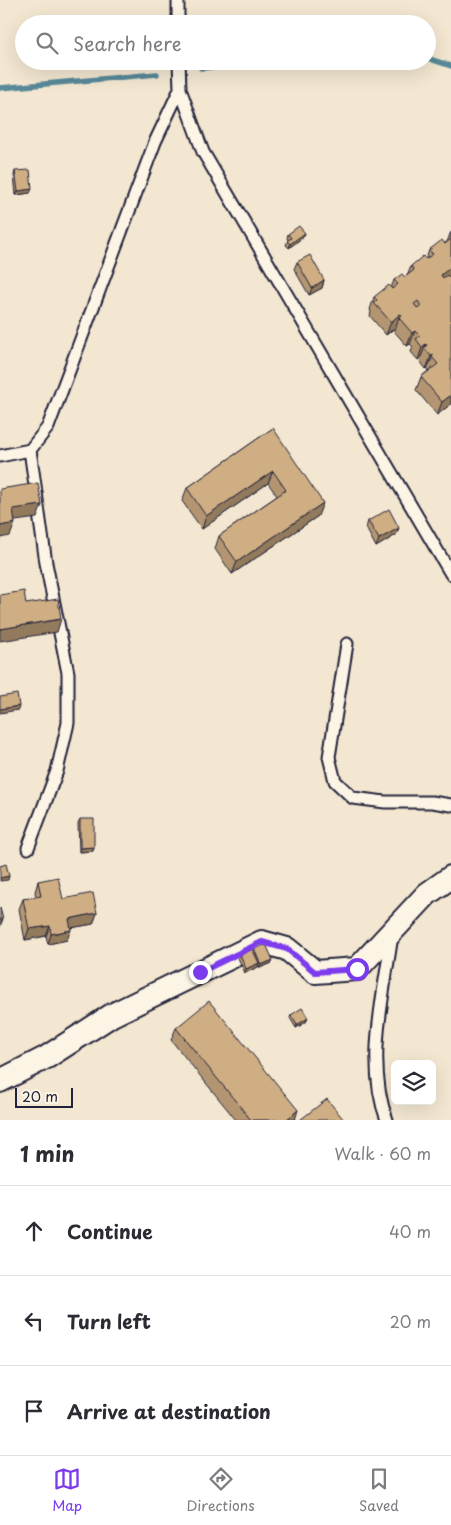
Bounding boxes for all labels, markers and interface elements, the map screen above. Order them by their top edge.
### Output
search box [15,15,436,70]
icon: search [33,29,61,57]
text: Search here [73,29,182,57]
route start [346,958,369,981]
route end [189,961,212,984]
map controls [391,1060,436,1105]
button: layers [391,1060,436,1105]
scale bar [15,1085,72,1108]
text: 20 m [22,1086,58,1107]
text: 1 min [20,1137,74,1169]
text: Walk · 60 m [334,1141,431,1165]
icon: ahead [20,1217,48,1245]
text: Continue [67,1217,153,1245]
text: 40 m [389,1219,431,1243]
icon: left [20,1307,48,1335]
text: Turn left [67,1307,151,1335]
text: 20 m [390,1309,431,1333]
icon: arrive [20,1397,48,1425]
text: Arrive at destination [67,1397,271,1425]
tab: Map [52,1465,82,1516]
tab: Directions [187,1465,255,1516]
tab: Saved [359,1465,399,1516]

